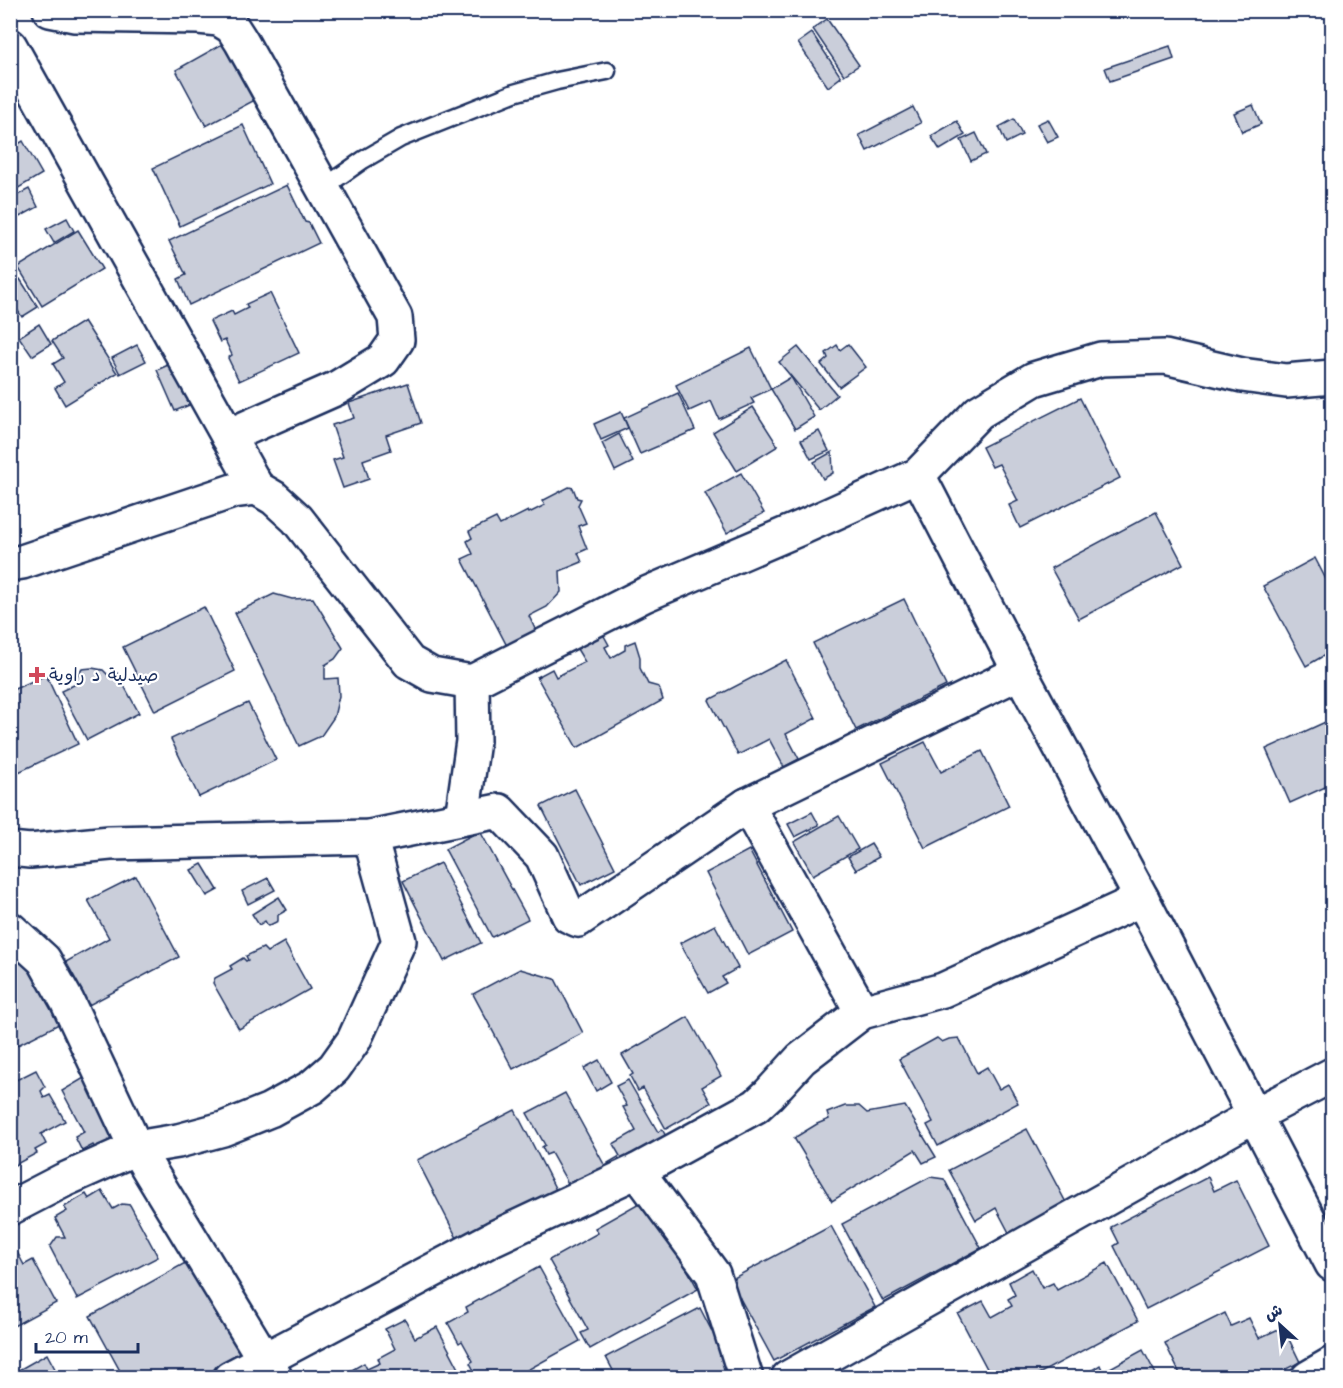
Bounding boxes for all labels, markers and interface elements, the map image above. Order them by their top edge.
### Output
place label: صيدلية د راوية [49,663,158,688]
marker: صيدلية د راوية [30,668,44,682]
north arrow [1250,1295,1310,1355]
text: ش [1261,1299,1286,1326]
scale bar [36,1316,138,1354]
text: 20 m [45,1325,88,1350]

